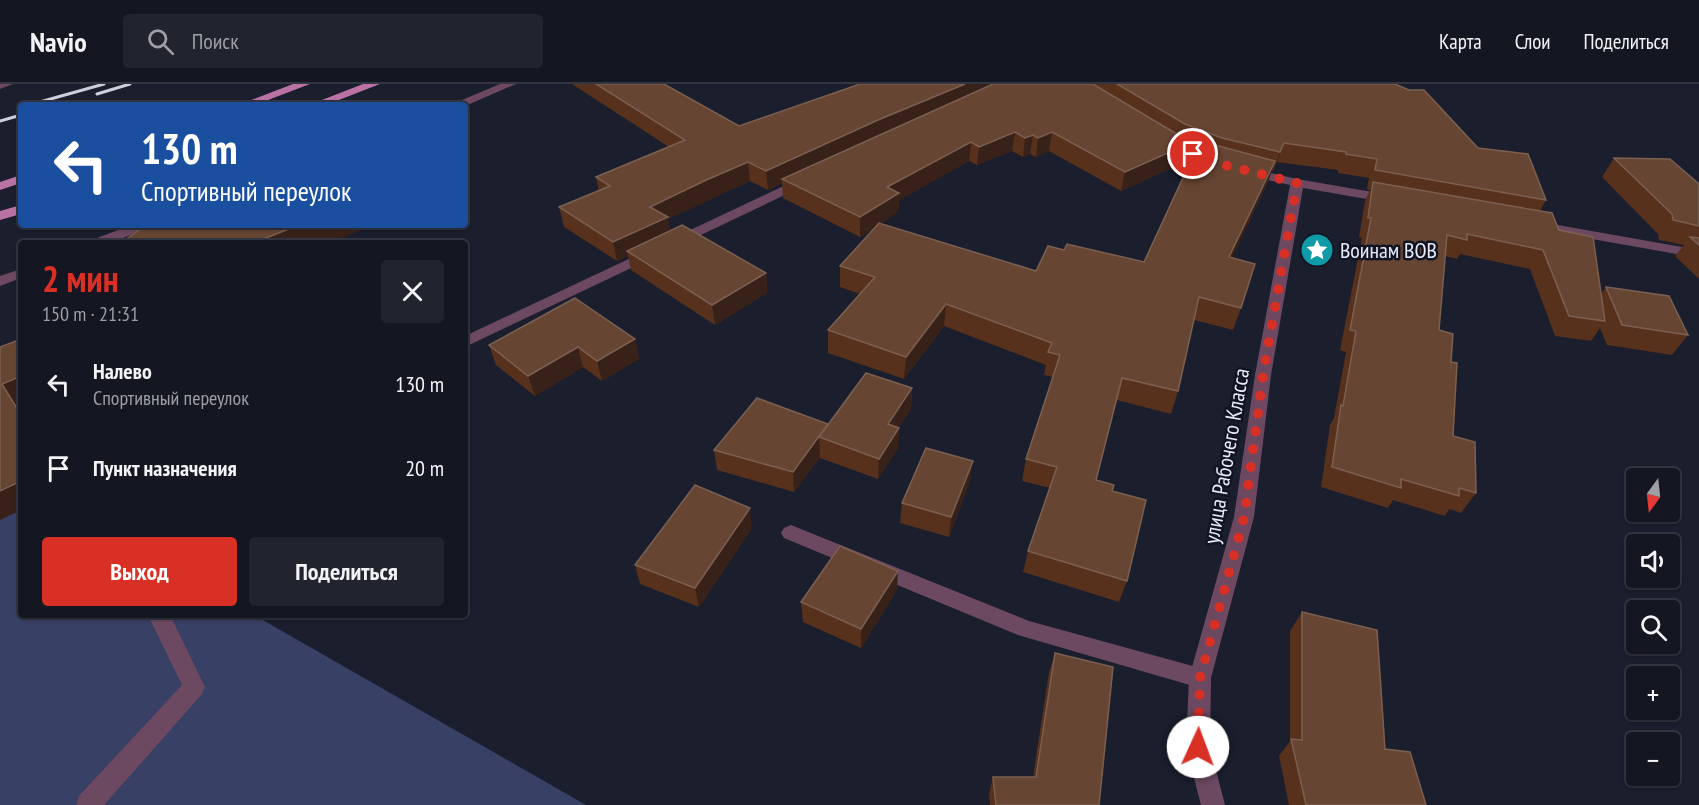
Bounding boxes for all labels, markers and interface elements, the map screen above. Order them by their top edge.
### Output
search box [123,14,543,68]
text: Navio [30,23,87,60]
icon: search [144,25,177,58]
text: Поиск [192,27,239,55]
text: Карта [1439,28,1482,55]
text: Слои [1515,28,1550,55]
text: Поделиться [1583,28,1669,55]
text: 130 m [141,121,238,176]
icon: left [42,126,120,204]
pin [1167,128,1218,179]
icon: arrive [1176,137,1209,170]
text: Спортивный переулок [141,174,351,208]
place icon: Воинам ВОВ [1299,232,1335,268]
place label: Воинам ВОВ [1340,236,1437,264]
text: 2 мин [42,255,119,302]
button: close [381,260,444,323]
text: 150 m · 21:31 [42,301,139,327]
text: Налево [93,357,152,385]
street label: улица Рабочего Класса [1197,366,1255,546]
icon: left [42,368,75,401]
text: 130 m [395,370,444,398]
text: Спортивный переулок [93,385,249,411]
icon: arrive [42,452,75,485]
text: Пункт назначения [93,454,237,482]
text: 20 m [405,454,444,482]
north arrow [1626,468,1680,522]
map controls [1626,468,1680,786]
button: sound [1626,534,1680,588]
button: Выход [42,537,237,606]
button: Поделиться [249,537,444,606]
button: search [1626,600,1680,654]
button: + [1626,666,1680,720]
position arrow [1166,715,1230,779]
button: − [1626,732,1680,786]

